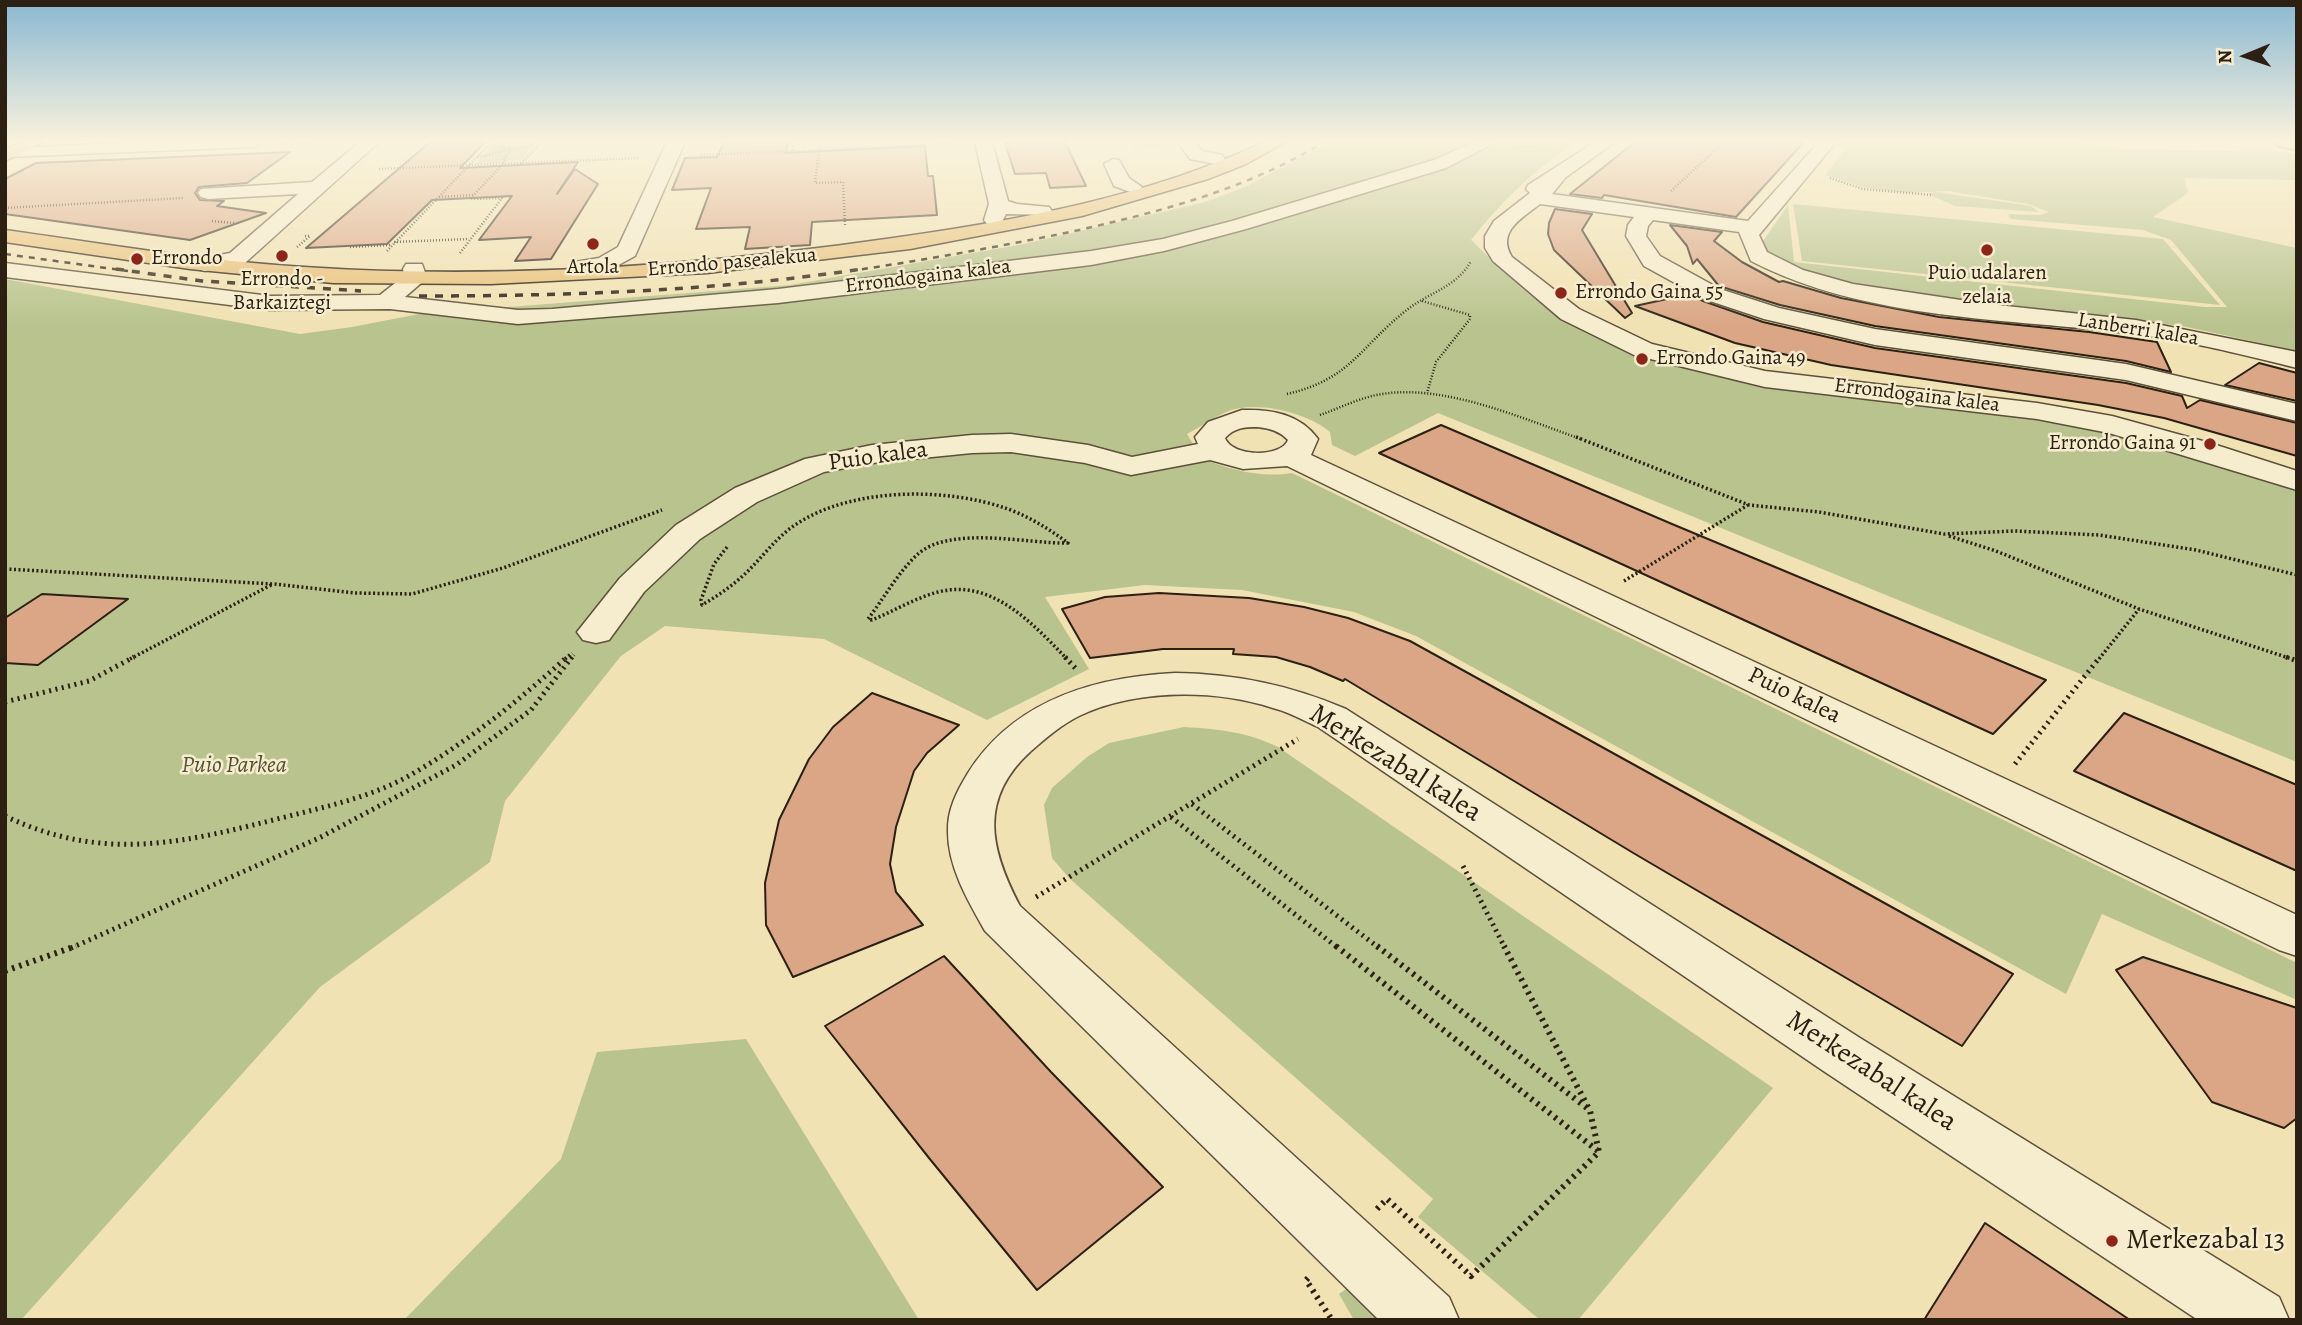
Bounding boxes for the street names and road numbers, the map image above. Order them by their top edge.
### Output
street label: Errondo pasealekua [646,243,818,283]
street label: Errondogaina kalea [844,254,1012,300]
street label: Lanberri kalea [2076,308,2200,352]
street label: Errondogaina kalea [1833,373,2001,419]
street label: Puio kalea [826,436,930,478]
street label: Puio kalea [1743,661,1845,731]
street label: Merkezabal kalea [1303,698,1487,830]
street label: Merkezabal kalea [1779,1004,1963,1140]

